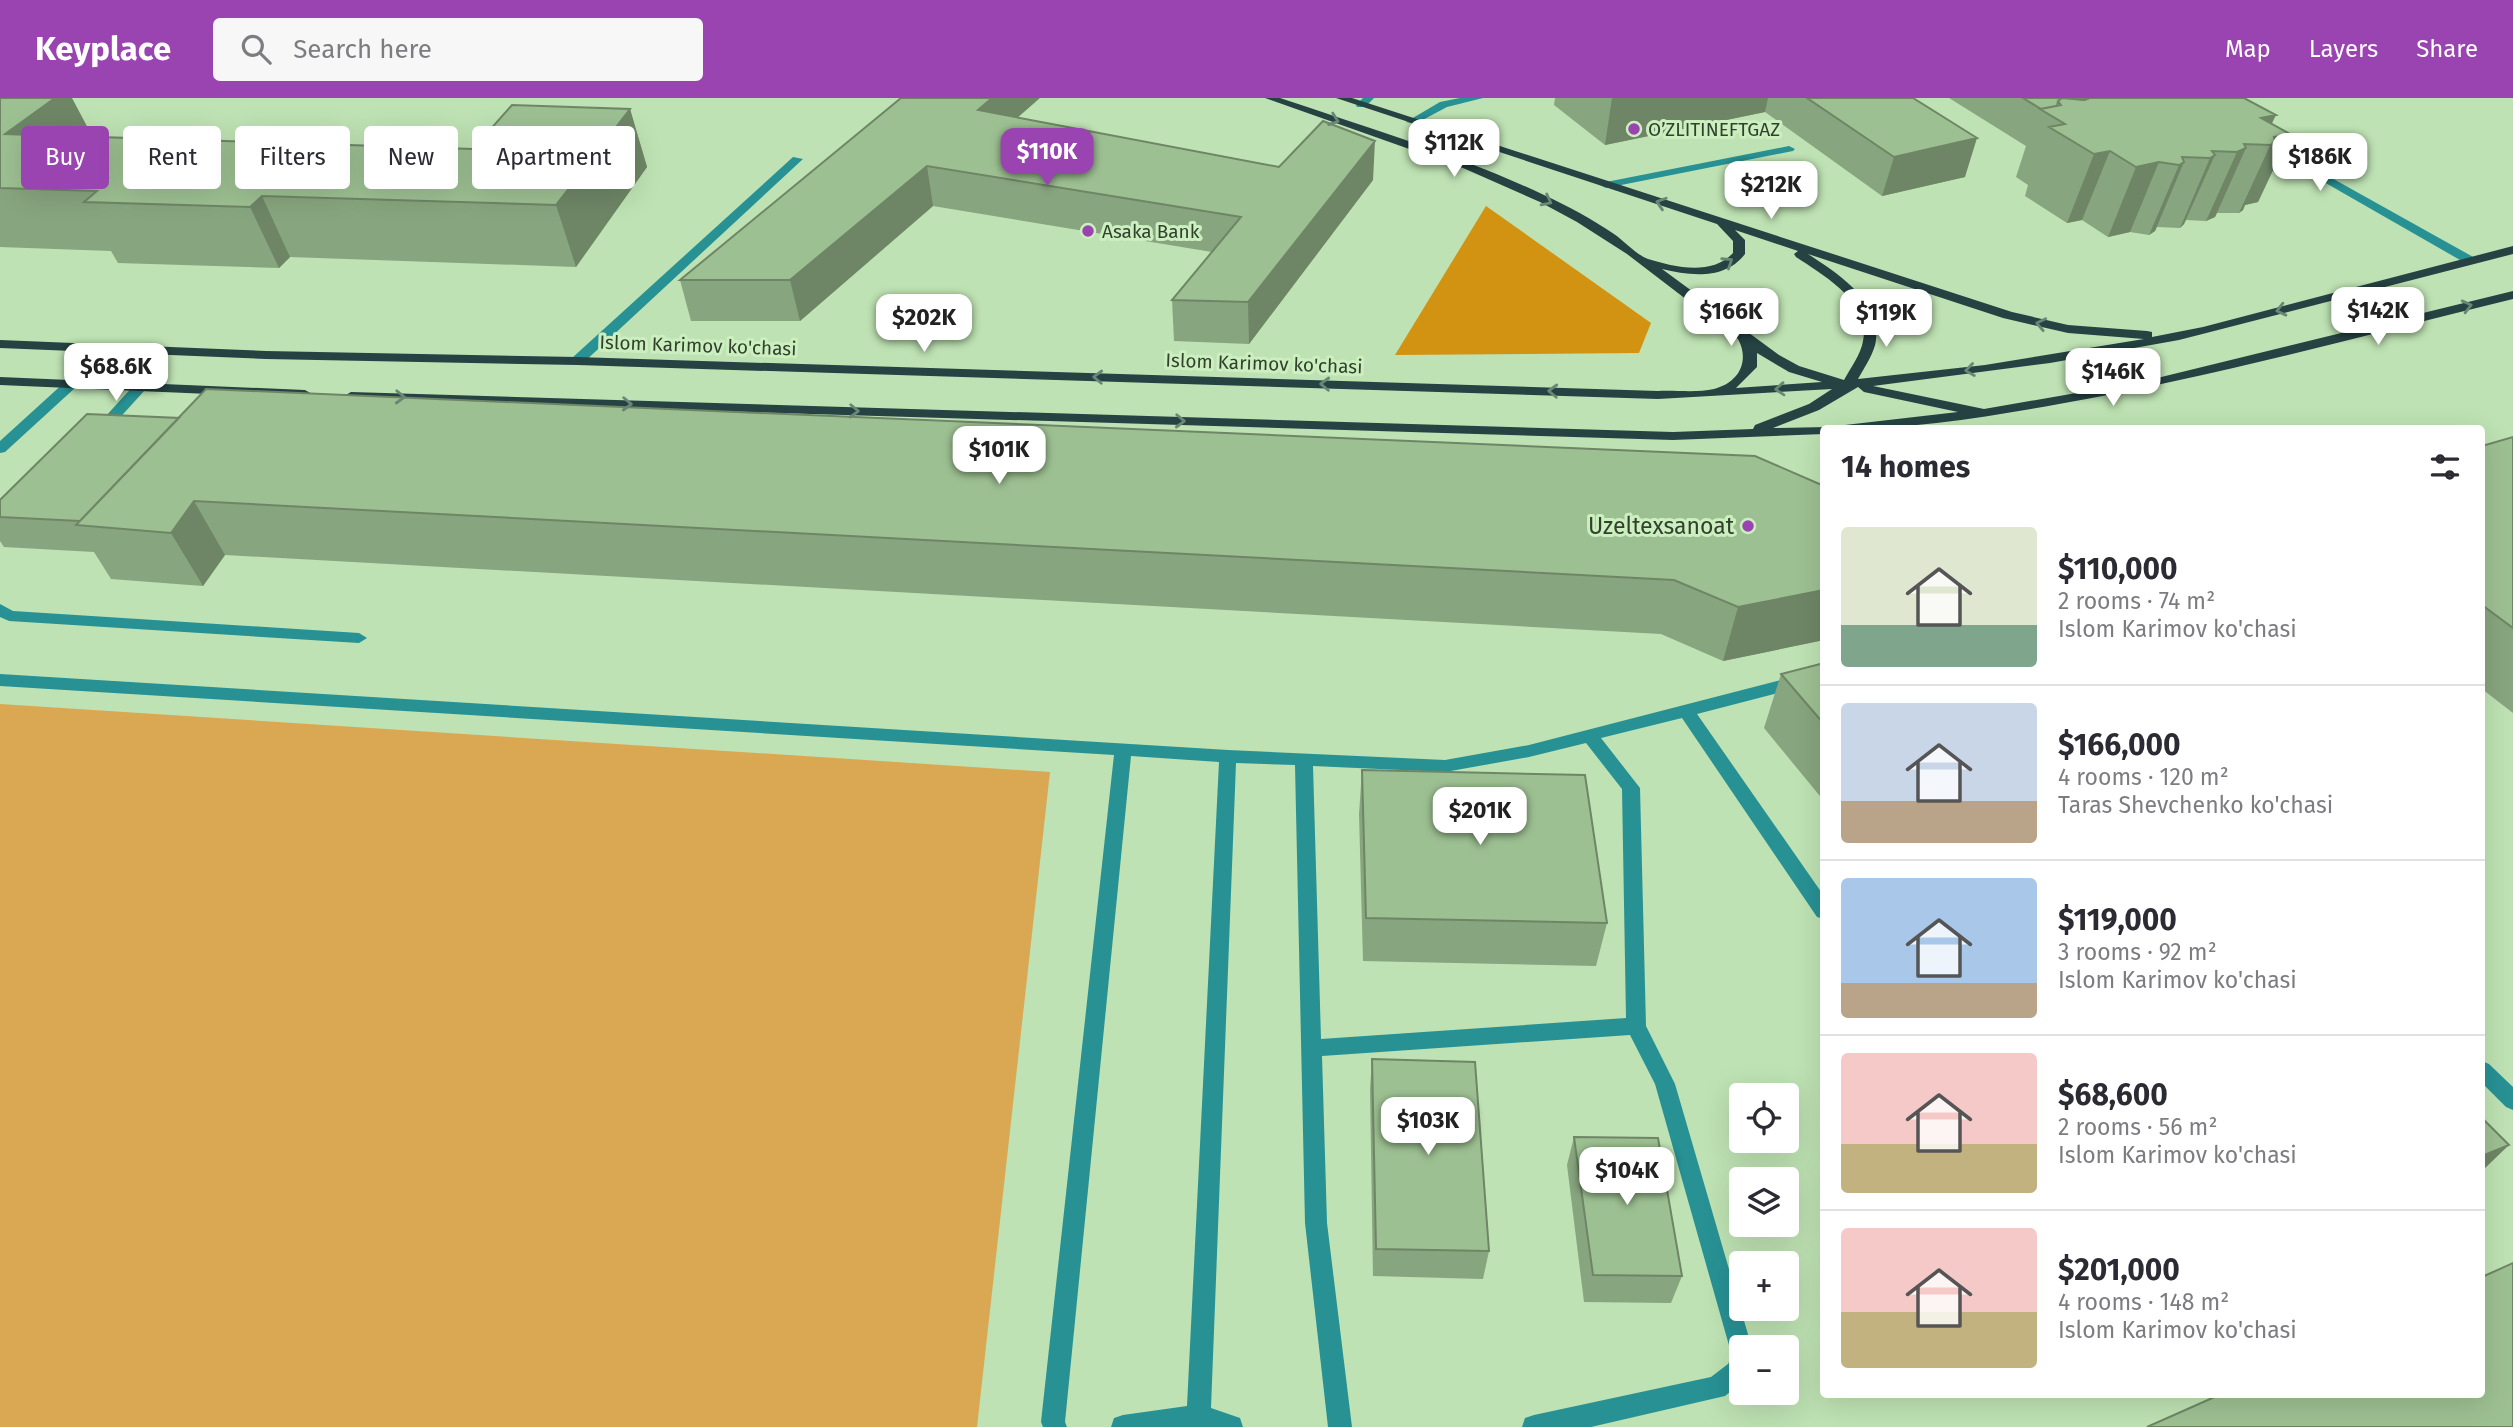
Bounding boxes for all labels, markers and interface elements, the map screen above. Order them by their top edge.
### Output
search box [213,18,703,81]
text: Keyplace [35,29,171,69]
icon: search [237,30,275,68]
text: Search here [293,34,432,65]
text: Map [2225,35,2271,63]
text: Layers [2309,35,2378,63]
text: Share [2416,35,2478,63]
one-way arrow [1328,112,1340,126]
place label: O’ZLITINEFTGAZ [1648,118,1780,141]
pin: $112K [1405,120,1503,179]
marker: O’ZLITINEFTGAZ [1626,121,1642,137]
chip: Buy [21,126,109,189]
chip: Rent [123,126,221,189]
chip: Filters [235,126,350,189]
chip: New [364,126,458,189]
chip: Apartment [472,126,635,189]
text: $112K [1424,128,1484,156]
pin: $110K [998,129,1096,188]
pin: $186K [2271,134,2369,193]
text: $110K [1017,137,1077,165]
text: $186K [2288,142,2352,170]
pin: $212K [1722,162,1820,221]
text: $212K [1741,170,1801,198]
one-way arrow [1540,193,1552,206]
one-way arrow [1655,196,1667,211]
place label: Asaka Bank [1102,220,1200,243]
marker: Asaka Bank [1080,223,1096,239]
one-way arrow [1720,257,1733,270]
pin: $166K [1682,288,1780,348]
pin: $142K [2329,288,2427,347]
pin: $119K [1837,289,1935,349]
pin: $202K [875,294,973,354]
text: $142K [2347,296,2409,324]
text: $166K [1700,297,1762,325]
text: $119K [1856,298,1916,326]
one-way arrow [2461,300,2473,314]
one-way arrow [2275,302,2287,316]
text: $202K [892,303,956,331]
one-way arrow [2035,317,2047,332]
street label: Islom Karimov ko'chasi [599,331,797,360]
pin: $68.6K [59,344,173,403]
pin: $146K [2064,348,2162,408]
street label: Islom Karimov ko'chasi [1165,349,1363,378]
text: $68.6K [80,352,152,380]
text: $146K [2082,357,2145,385]
one-way arrow [1964,363,1976,378]
one-way arrow [1092,369,1103,385]
one-way arrow [1320,377,1331,392]
one-way arrow [1774,382,1785,397]
one-way arrow [1547,384,1558,399]
one-way arrow [394,390,405,405]
one-way arrow [622,397,633,412]
one-way arrow [849,404,860,419]
one-way arrow [1175,413,1186,429]
pin: $101K [950,426,1048,486]
text: $101K [969,435,1029,463]
icon: filters [2426,448,2464,486]
text: 14 homes [1841,449,1970,485]
place label: Uzeltexsanoat [1588,512,1735,540]
marker: Uzeltexsanoat [1740,518,1756,534]
text: $110,000 [2058,551,2178,587]
icon: home [1897,555,1981,639]
text: 2 rooms · 74 m² [2058,587,2215,615]
text: Islom Karimov ko'chasi [2058,615,2297,643]
text: $166,000 [2058,727,2181,763]
icon: home [1897,731,1981,815]
text: 4 rooms · 120 m² [2058,763,2229,791]
pin: $201K [1431,788,1529,847]
text: Taras Shevchenko ko'chasi [2058,791,2333,819]
text: $201K [1449,796,1511,824]
text: $119,000 [2058,902,2177,938]
icon: home [1897,906,1981,990]
text: 3 rooms · 92 m² [2058,938,2217,966]
text: Islom Karimov ko'chasi [2058,966,2297,994]
text: $68,600 [2058,1077,2168,1113]
icon: home [1897,1081,1981,1165]
map controls [1729,1083,1799,1405]
button: locate [1729,1083,1799,1153]
pin: $103K [1379,1098,1477,1157]
text: $103K [1397,1106,1459,1134]
text: 2 rooms · 56 m² [2058,1113,2217,1141]
text: Islom Karimov ko'chasi [2058,1141,2297,1169]
pin: $104K [1578,1148,1676,1207]
text: $104K [1595,1156,1659,1184]
button: layers [1729,1167,1799,1237]
button: + [1729,1251,1799,1321]
text: $201,000 [2058,1252,2180,1288]
icon: home [1897,1256,1981,1340]
text: 4 rooms · 148 m² [2058,1288,2229,1316]
text: Islom Karimov ko'chasi [2058,1316,2297,1344]
button: − [1729,1335,1799,1405]

